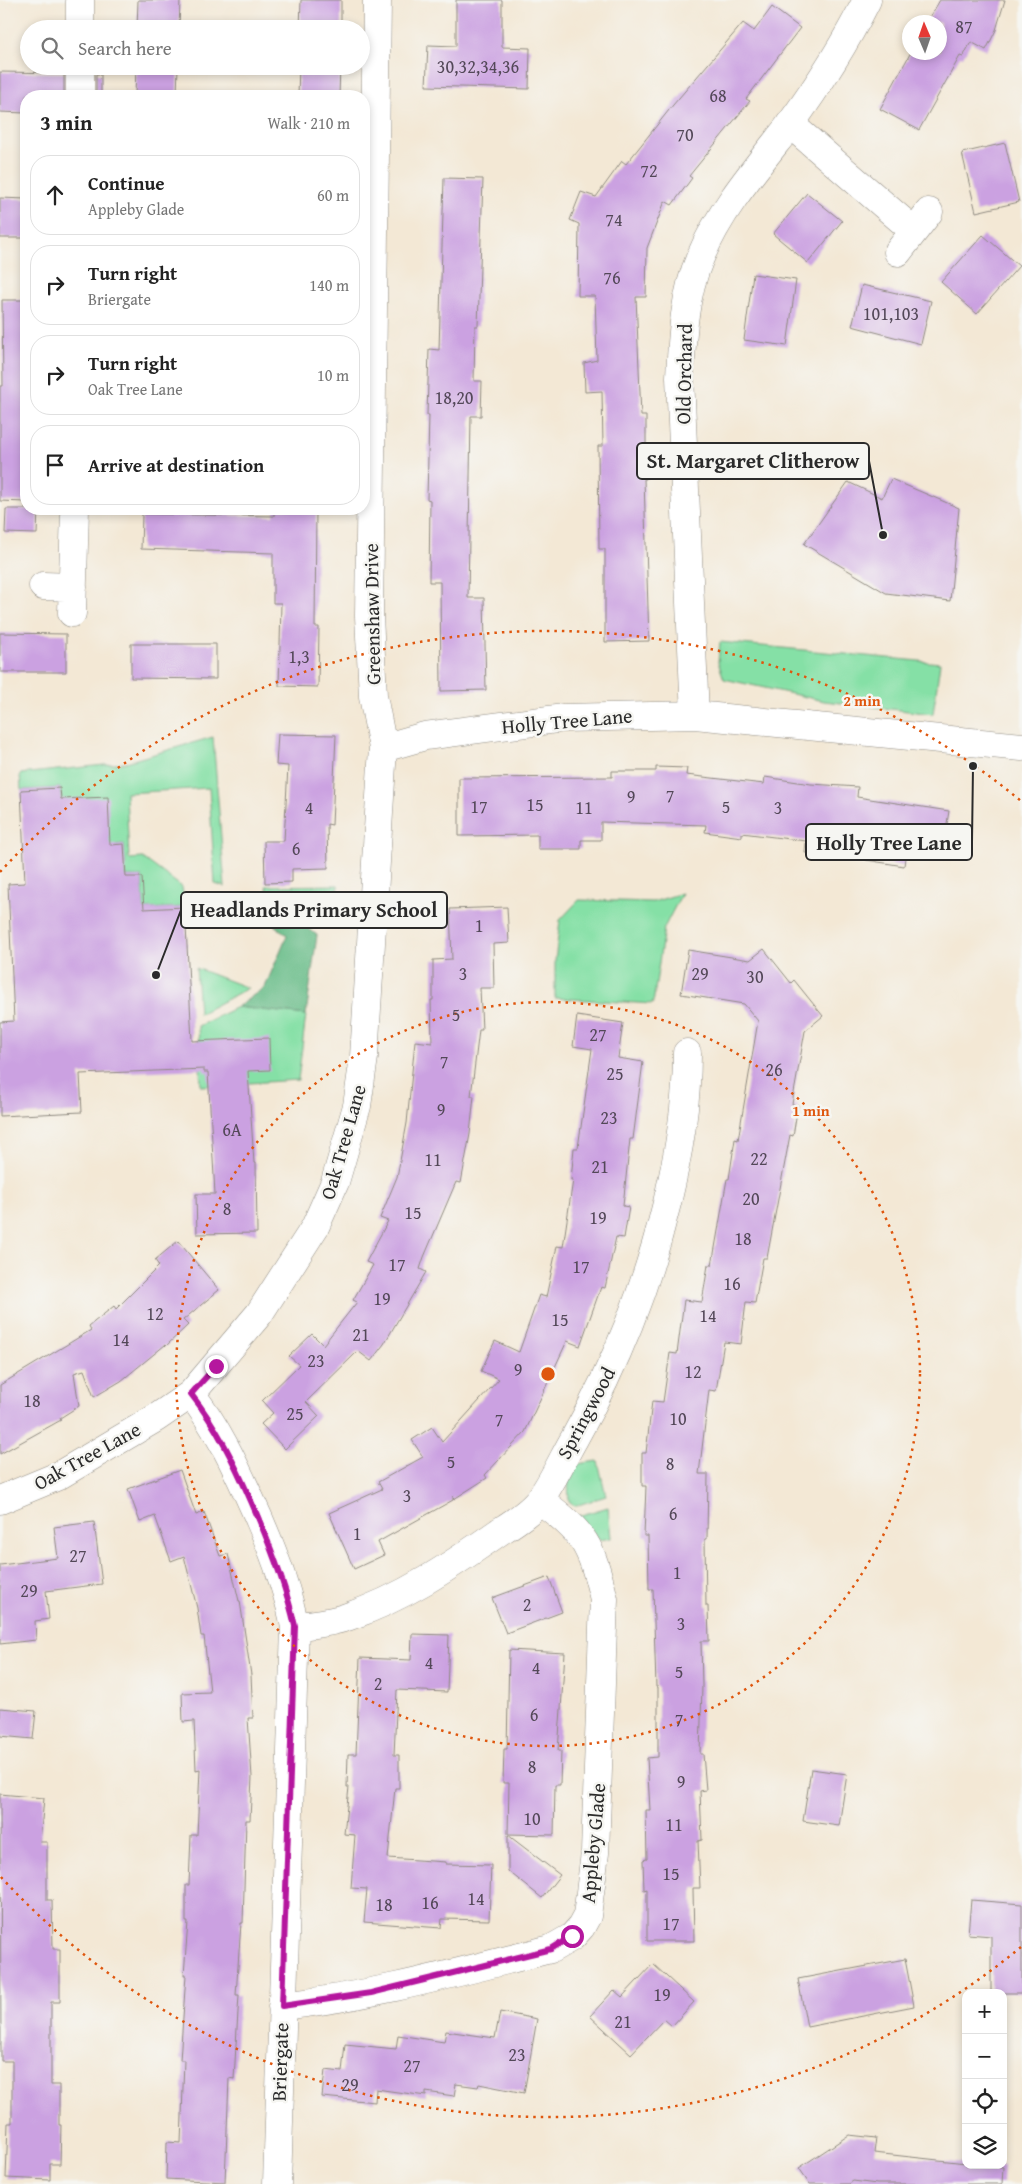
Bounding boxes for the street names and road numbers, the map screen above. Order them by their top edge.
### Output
street label: Old Orchard [668,323,699,425]
street label: Greenshaw Drive [356,543,387,685]
street label: Holly Tree Lane [500,700,634,741]
street label: Oak Tree Lane [312,1081,373,1203]
street label: Springwood [549,1361,622,1464]
street label: Oak Tree Lane [28,1414,146,1497]
street label: Appleby Glade [573,1782,612,1904]
street label: Briergate [264,2022,295,2102]

